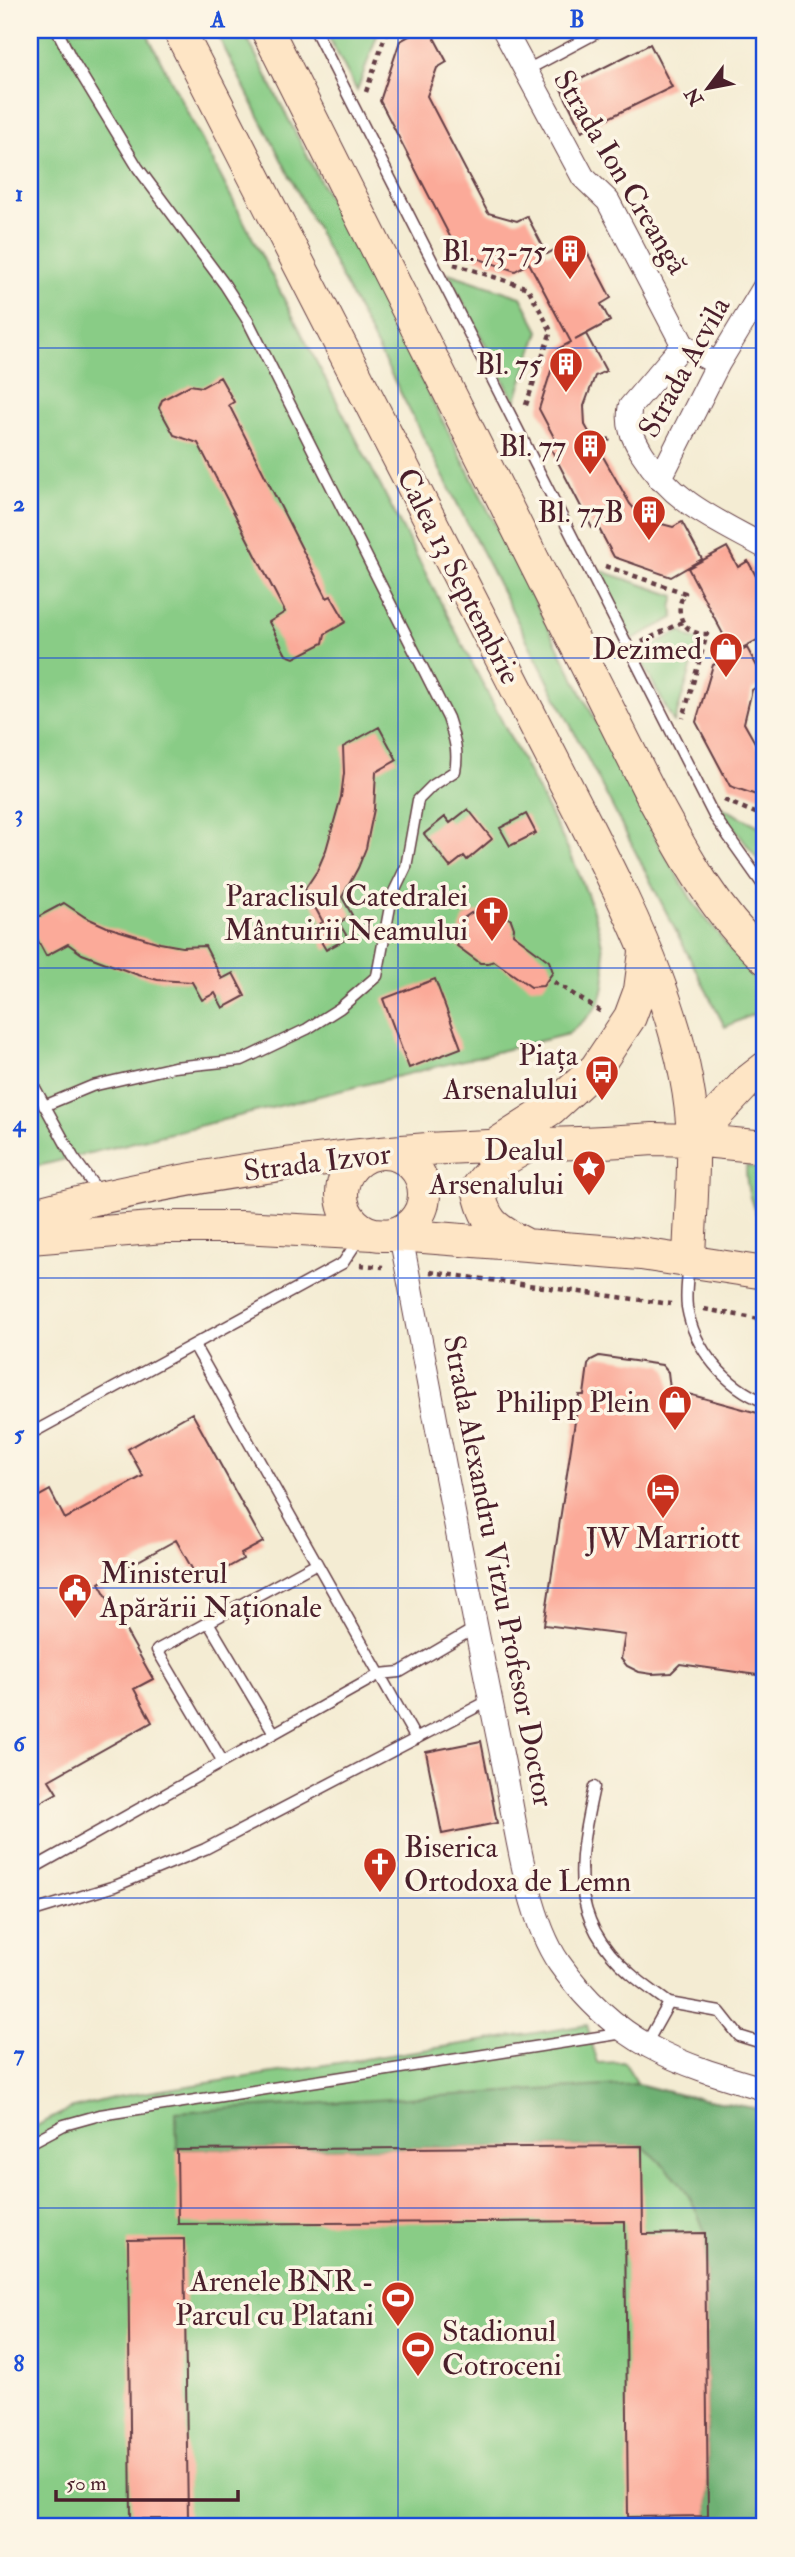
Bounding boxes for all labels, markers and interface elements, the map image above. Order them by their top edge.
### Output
text: A [210,5,226,34]
text: B [569,5,585,34]
north arrow [672,52,742,122]
street label: Strada Ion Creangă [545,64,696,282]
text: N [679,82,710,111]
text: 1 [15,179,23,208]
building icon: Bl. 73-75 [551,232,589,281]
place label: Bl. 73-75 [442,233,547,270]
street label: Strada Acvila [631,290,739,444]
building icon: Bl. 75 [547,345,585,394]
place label: Bl. 75 [476,346,543,383]
building icon: Bl. 77 [571,427,609,476]
place label: Bl. 77 [499,428,566,465]
street label: Calea 13 Septembrie [388,462,529,690]
text: 2 [13,489,25,518]
building icon: Bl. 77B [630,493,668,542]
place label: Bl. 77B [537,494,624,531]
shop icon: Dezimed [707,630,745,679]
place label: Dezimed [592,631,702,668]
text: 3 [15,799,23,828]
place label: Paraclisul Catedralei Mântuirii Neamului [224,878,468,949]
church icon: Paraclisul Catedralei Mântuirii Neamului [473,894,511,943]
place label: Piața Arsenalului [442,1037,579,1108]
bus stop icon: Piața Arsenalului [583,1053,621,1102]
text: 4 [12,1109,27,1138]
place label: Dealul Arsenalului [428,1132,564,1203]
street label: Strada Izvor [241,1135,393,1190]
place icon: Dealul Arsenalului [570,1148,608,1197]
street label: Strada Alexandru Vitzu Profesor Doctor [435,1332,562,1810]
shop icon: Philipp Plein [656,1383,694,1432]
place label: Philipp Plein [495,1384,650,1421]
text: 5 [14,1419,25,1448]
hotel icon: JW Marriott [644,1471,682,1520]
place label: JW Marriott [585,1520,740,1557]
place label: Ministerul Apărării Naţionale [99,1555,322,1626]
public building icon: Ministerul Apărării Naţionale [56,1571,94,1620]
text: 6 [13,1729,27,1758]
place label: Biserica Ortodoxa de Lemn [404,1829,631,1900]
church icon: Biserica Ortodoxa de Lemn [361,1845,399,1894]
text: 7 [14,2039,25,2068]
place label: Arenele BNR - Parcul cu Platani [175,2263,374,2334]
sports icon: Arenele BNR - Parcul cu Platani [379,2279,417,2328]
place label: Stadionul Cotroceni [442,2313,562,2384]
sports icon: Stadionul Cotroceni [399,2329,437,2378]
text: 8 [14,2349,25,2378]
scale bar [56,2459,238,2503]
text: 50 m [66,2470,107,2497]

